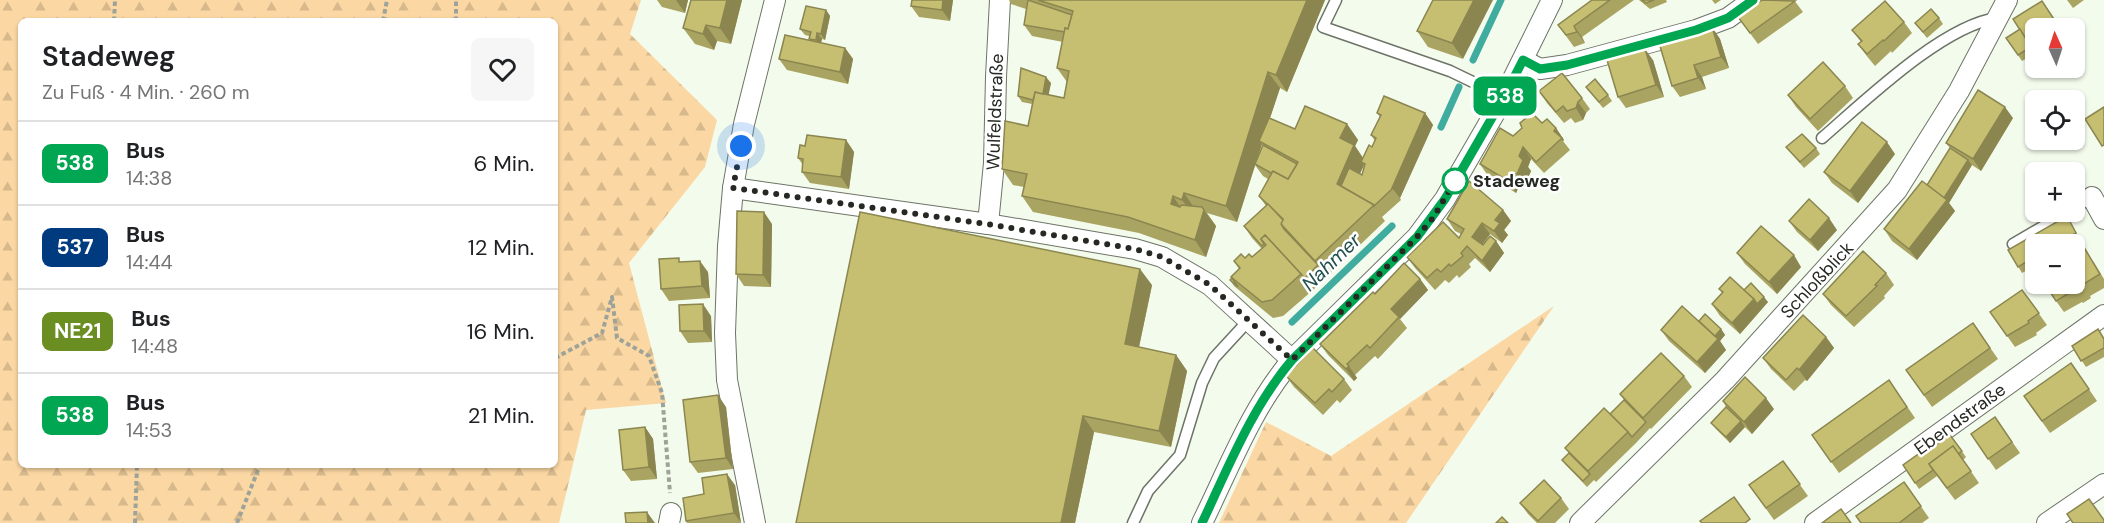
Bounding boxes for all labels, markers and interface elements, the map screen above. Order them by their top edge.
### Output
north arrow [2025,18,2085,78]
map controls [2025,18,2085,294]
text: Stadeweg [42,38,175,75]
button: heart [471,38,534,101]
street label: Wulfeldstraße [981,53,1009,171]
line badge: 538 [1470,76,1540,116]
text: Zu Fuß · 4 Min. · 260 m [42,79,250,105]
text: 538 [1485,82,1525,110]
button: locate [2025,90,2085,150]
your location [726,131,756,161]
text: Bus [126,136,165,165]
text: 538 [55,149,95,177]
text: 6 Min. [474,149,534,178]
button: + [2025,162,2085,222]
text: 14:38 [126,165,172,191]
marker: Stadeweg [1442,168,1468,194]
place label: Stadeweg [1473,169,1560,193]
text: Bus [126,220,165,249]
water label: Nahmer [1296,227,1367,297]
text: 537 [57,233,93,261]
text: 12 Min. [468,233,534,262]
button: − [2025,234,2085,294]
street label: Schloßblick [1775,236,1859,324]
text: 14:44 [126,249,173,275]
text: Bus [131,304,171,333]
text: NE21 [54,317,101,345]
text: 16 Min. [467,317,534,346]
text: 14:48 [131,333,178,359]
street label: Ebendstraße [1910,378,2010,460]
text: Bus [126,388,165,417]
text: 538 [55,401,95,429]
text: 21 Min. [468,401,534,430]
text: 14:53 [126,417,172,443]

